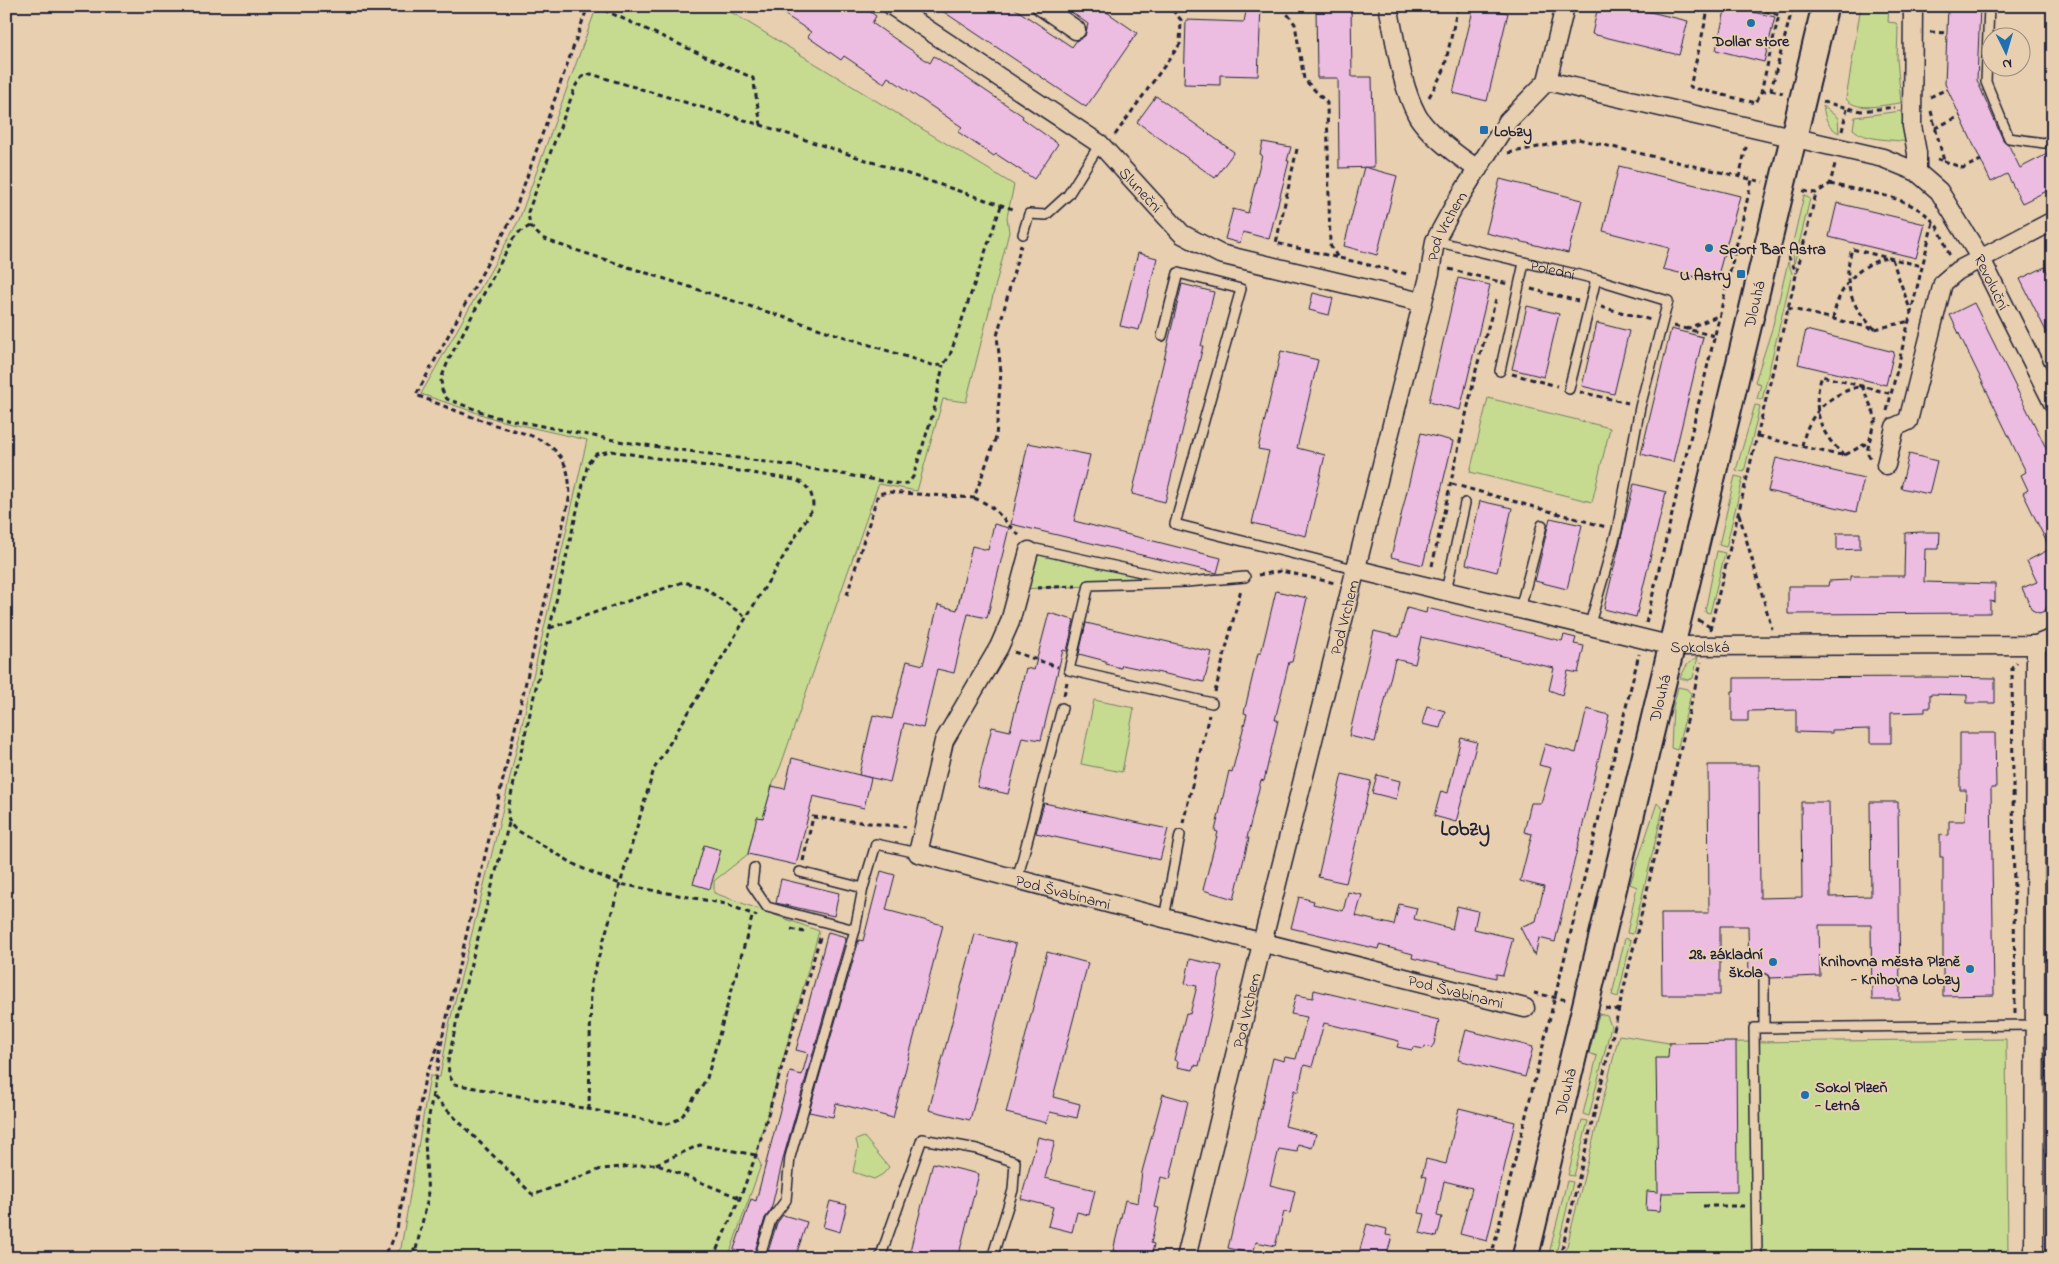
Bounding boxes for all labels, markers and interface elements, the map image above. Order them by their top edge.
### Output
marker: Dollar store [1745,17,1757,29]
north arrow [1982,28,2032,78]
place label: Dollar store [1712,30,1790,54]
text: N [2001,53,2013,74]
place label: Lobzy [1494,120,1532,145]
marker: Lobzy [1478,124,1490,136]
street label: Sluneční [1112,162,1167,219]
street label: Pod Vrchem [1422,187,1475,263]
place label: Sport Bar Astra [1719,238,1826,262]
marker: Sport Bar Astra [1703,242,1715,254]
street label: Revoluční [1967,251,2015,315]
street label: Polední [1527,254,1577,288]
place label: U Astry [1680,264,1731,289]
marker: U Astry [1735,268,1747,280]
street label: Dlouhá [1738,279,1773,331]
street label: Pod Vrchem [1325,578,1367,658]
street label: Sokolská [1670,636,1729,660]
street label: Dlouhá [1644,672,1678,725]
district label: Lobzy [1440,815,1490,847]
street label: Pod Švabinami [1012,869,1113,917]
place label: 28. základní škola [1688,943,1763,985]
place label: Knihovna města Plzně - Knihovna Lobzy [1820,950,1961,993]
marker: 28. základní škola [1767,956,1779,968]
marker: Knihovna města Plzně - Knihovna Lobzy [1964,963,1976,975]
street label: Pod Švabinami [1405,969,1506,1016]
street label: Pod Vrchem [1227,971,1268,1051]
street label: Dlouhá [1549,1066,1584,1119]
place label: Sokol Plzeň - Letná [1814,1076,1888,1118]
marker: Sokol Plzeň - Letná [1799,1089,1811,1101]

